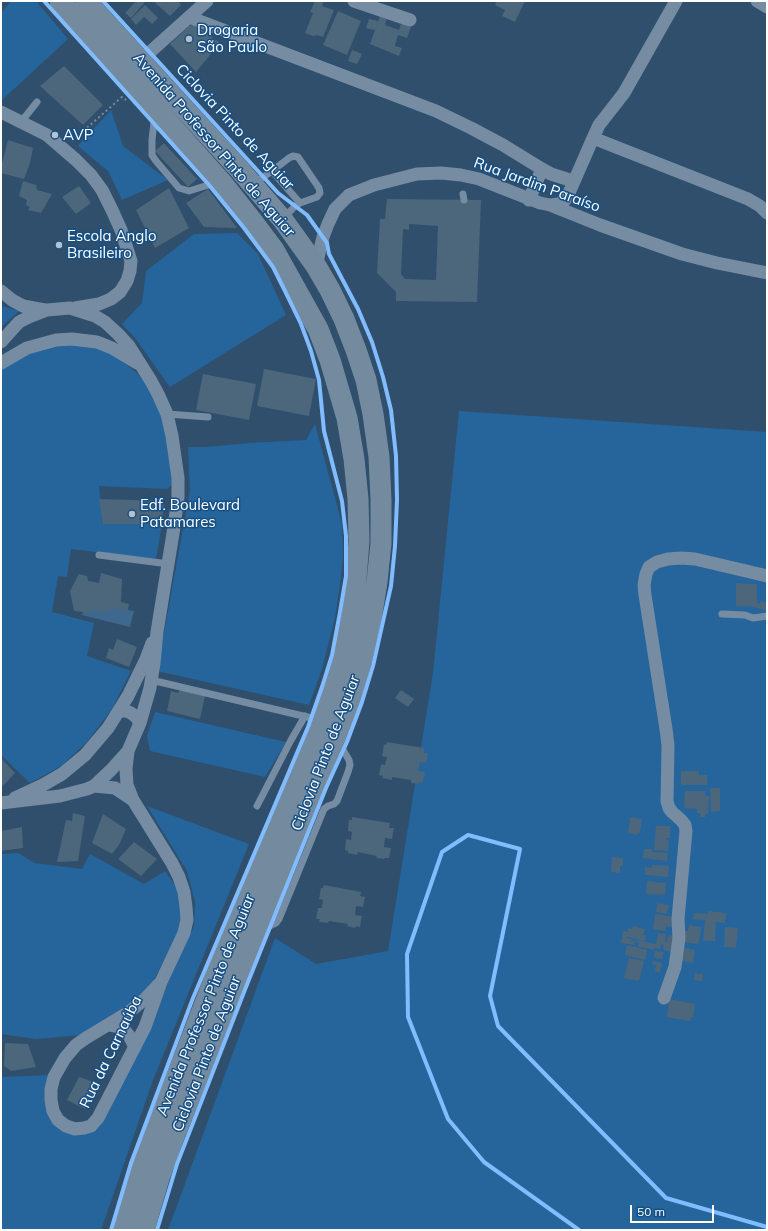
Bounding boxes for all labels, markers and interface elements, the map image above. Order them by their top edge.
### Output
place label: Drogaria São Paulo [197,21,267,56]
marker: Drogaria São Paulo [184,34,194,44]
street label: Avenida Professor Pinto de Aguiar [129,49,299,241]
street label: Ciclovia Pinto de Aguiar [172,60,298,194]
place label: AVP [63,126,93,144]
marker: AVP [50,130,60,140]
street label: Rua Jardim Paraíso [471,154,603,216]
place label: Escola Anglo Brasileiro [67,227,156,262]
marker: Escola Anglo Brasileiro [54,240,64,250]
place label: Edf. Boulevard Patamares [140,496,240,531]
marker: Edf. Boulevard Patamares [127,509,137,519]
street label: Ciclovia Pinto de Aguiar [288,673,364,833]
street label: Avenida Professor Pinto de Aguiar [153,891,259,1119]
street label: Ciclovia Pinto de Aguiar [169,974,245,1134]
street label: Rua da Carnaúba [76,993,146,1111]
scale bar [632,1197,716,1223]
text: 50 m [637,1204,665,1219]

